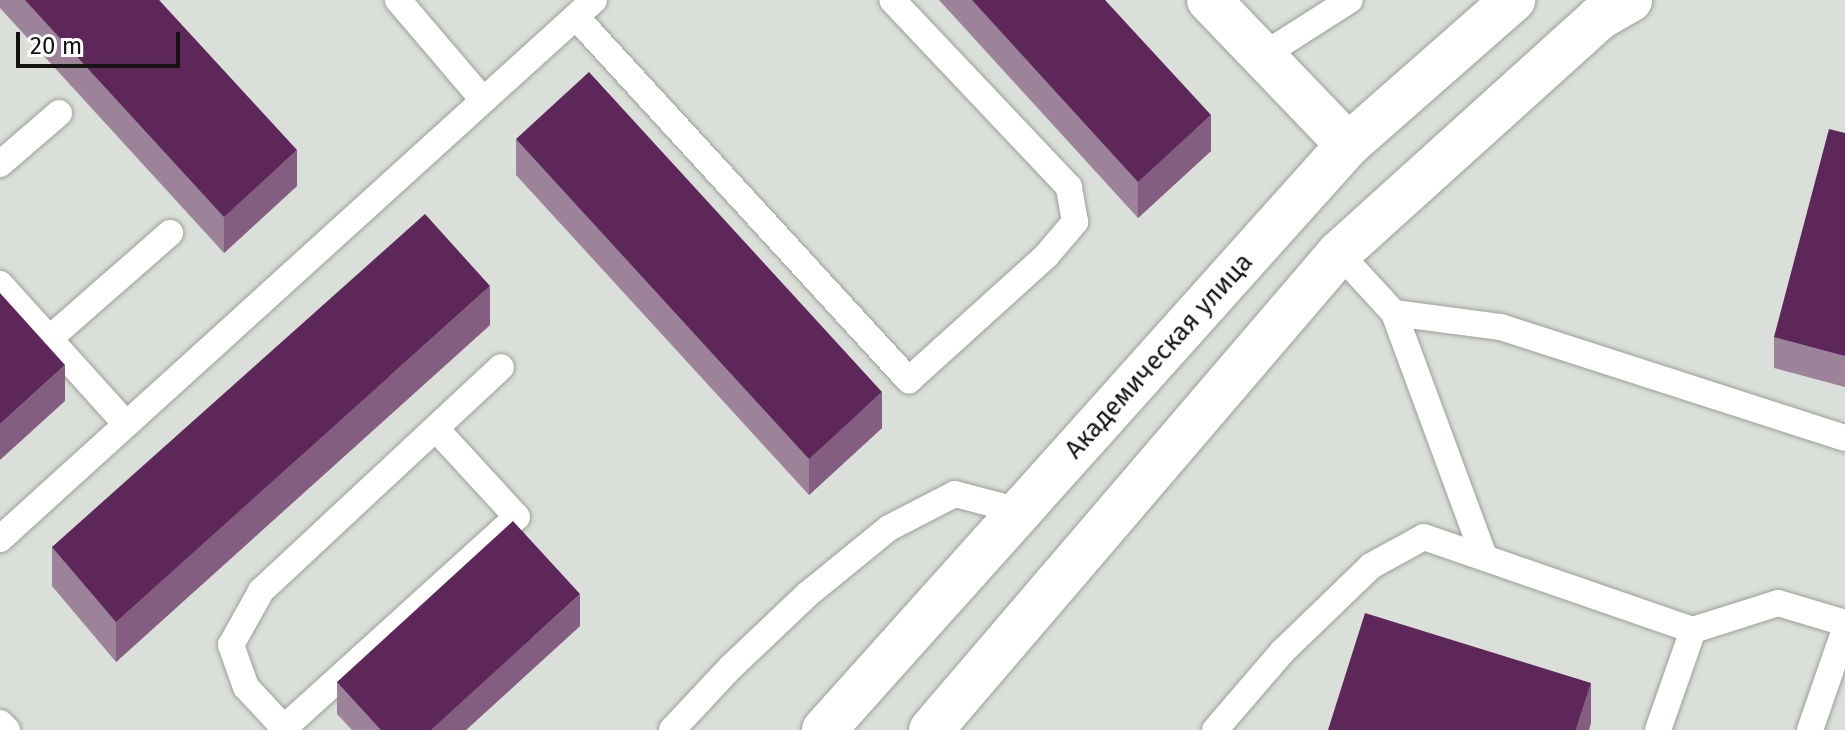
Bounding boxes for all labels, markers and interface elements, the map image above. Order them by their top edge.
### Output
scale bar [20,16,184,66]
text: 20 m [30,32,82,60]
street label: Академическая улица [1059,247,1259,465]

